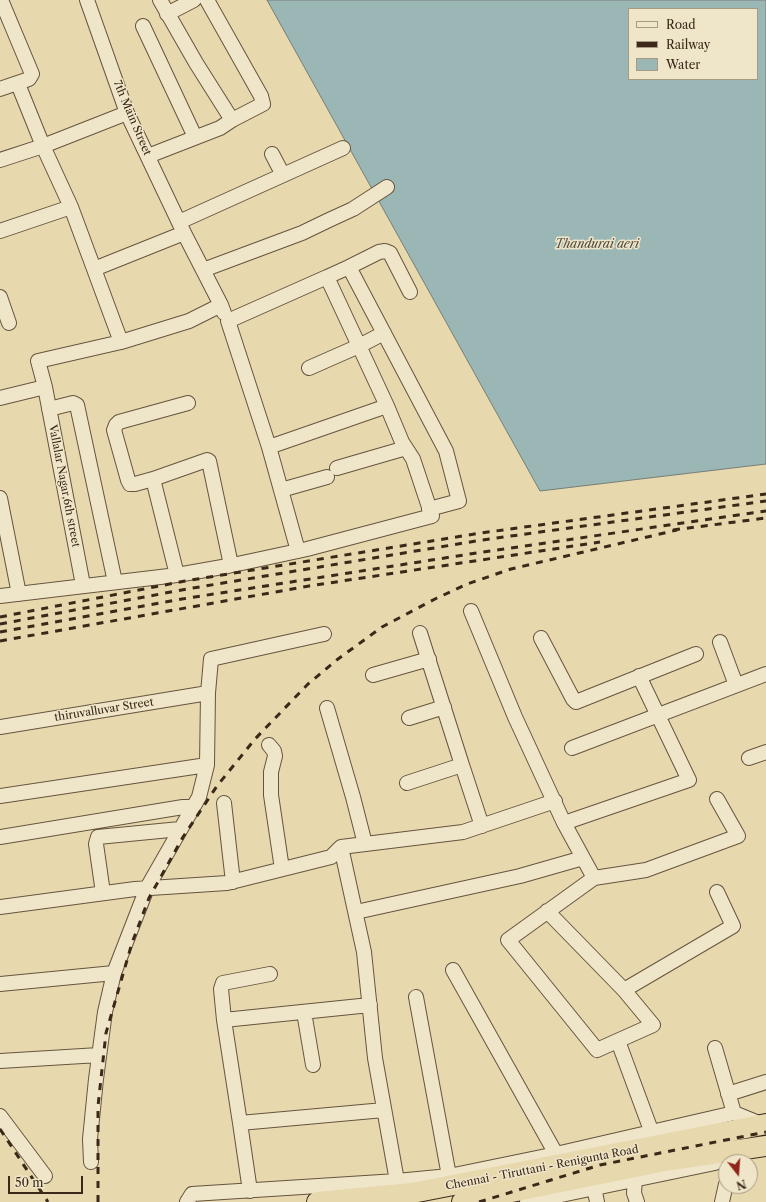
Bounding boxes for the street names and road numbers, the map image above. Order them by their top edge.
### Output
street label: 7th Main Street [110,78,154,158]
street label: Vallalar Nagar,6th street [46,424,82,548]
street label: thiruvalluvar Street [53,696,155,724]
street label: Chennai - Tiruttani - Renigunta Road [444,1143,640,1193]

